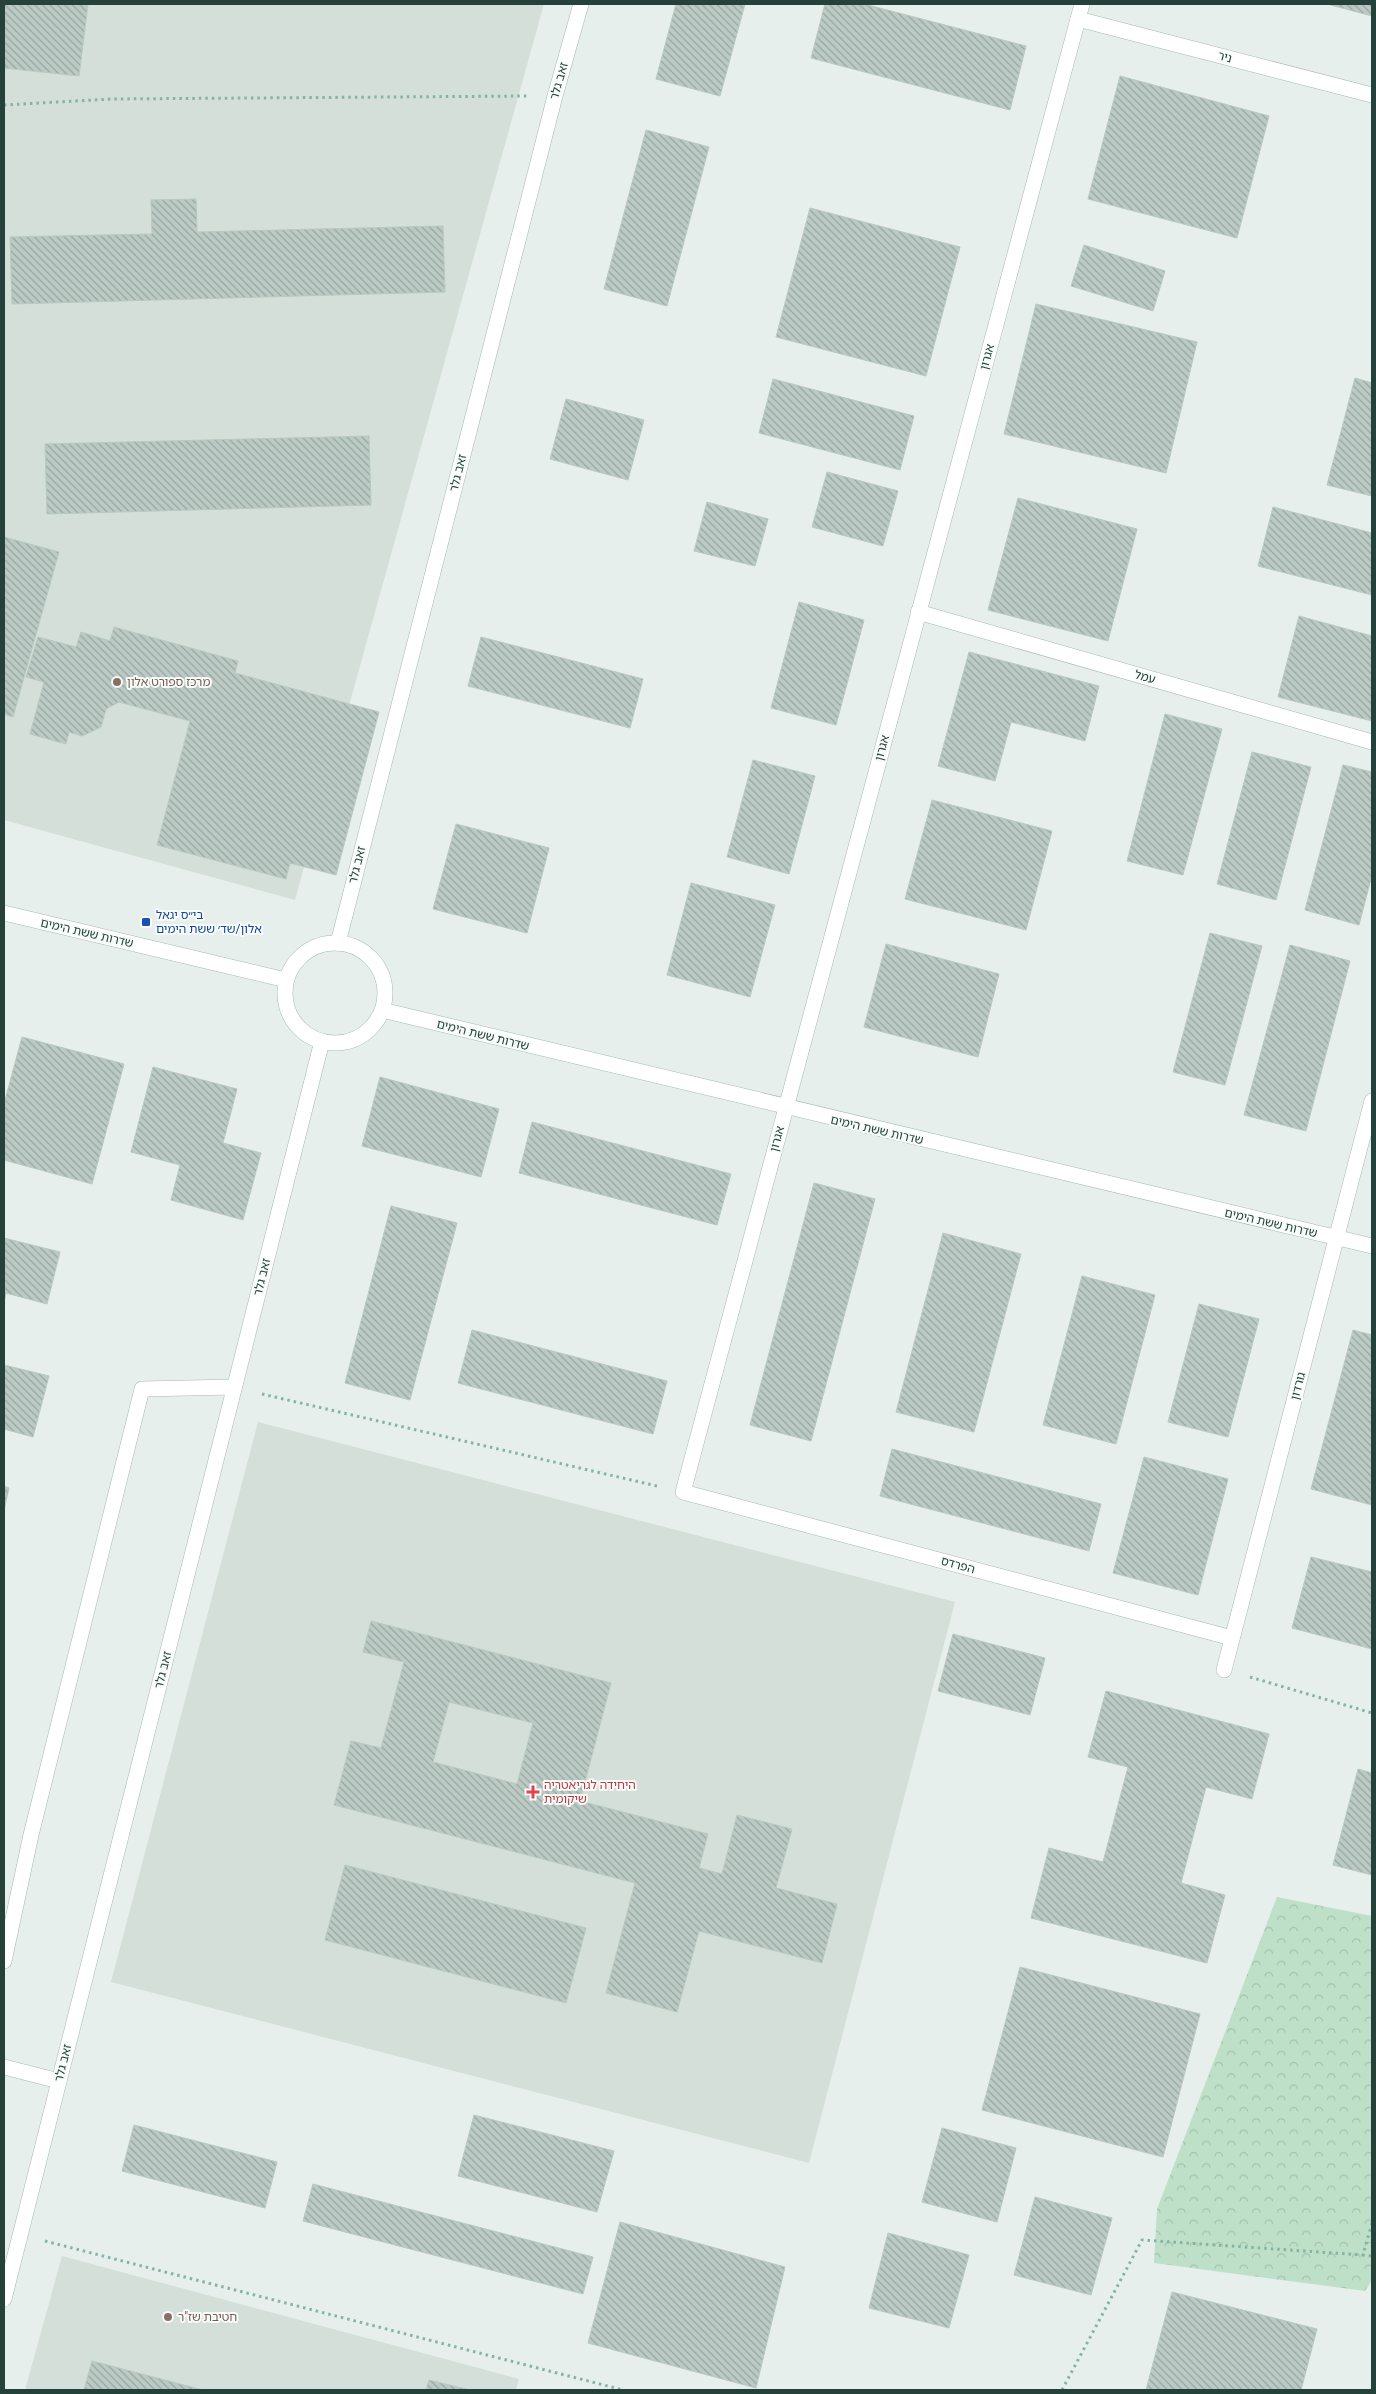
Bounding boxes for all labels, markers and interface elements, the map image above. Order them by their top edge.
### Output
street label: ניר [1216,48,1234,66]
street label: זאב גלר [547,61,571,101]
street label: אגרון [977,342,997,371]
street label: זאב גלר [447,453,469,493]
street label: עמל [1133,667,1157,687]
place label: מרכז ספורט אלון [127,675,210,689]
marker: מרכז ספורט אלון [111,676,123,688]
street label: אגרון [872,733,892,762]
street label: זאב גלר [346,845,368,885]
place label: בי״ס יגאל אלון/שד׳ ששת הימים [156,908,262,936]
street label: שדרות ששת הימים [39,916,135,950]
marker: בי״ס יגאל אלון/שד׳ ששת הימים [140,916,152,928]
street label: שדרות ששת הימים [435,1017,531,1053]
street label: שדרות ששת הימים [829,1113,925,1147]
street label: אגרון [767,1124,787,1153]
street label: שדרות ששת הימים [1223,1206,1319,1240]
street label: זאב גלר [251,1257,273,1297]
street label: גורדון [1288,1370,1309,1401]
street label: הפרדס [939,1554,977,1576]
street label: זאב גלר [152,1650,174,1690]
place label: היחידה לגריאטריה שיקומית [544,1778,636,1806]
marker: היחידה לגריאטריה שיקומית [526,1785,540,1799]
street label: זאב גלר [52,2043,74,2083]
place label: חטיבת שז"ר [178,2310,237,2324]
marker: חטיבת שז"ר [162,2311,174,2323]

